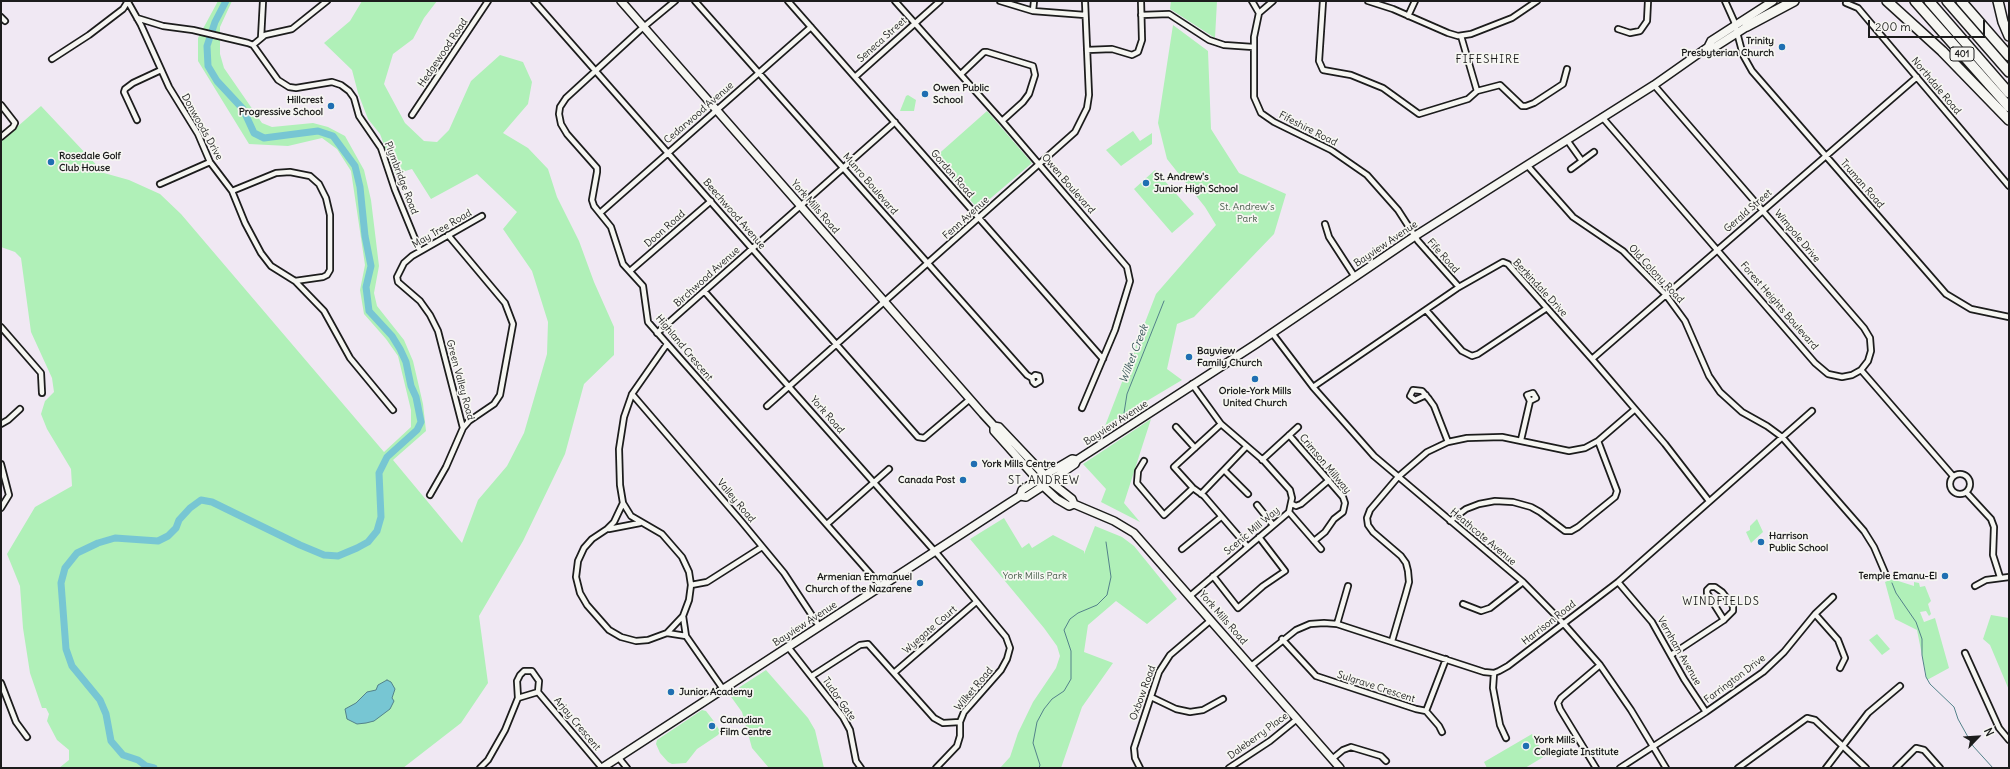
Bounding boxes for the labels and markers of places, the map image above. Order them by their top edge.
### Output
place label: Trinity Presbyterian Church [1681,35,1774,58]
marker: Trinity Presbyterian Church [1777,42,1787,52]
place label: Owen Public School [933,82,989,106]
marker: Owen Public School [920,89,930,99]
place label: Hillcrest Progressive School [239,94,323,118]
marker: Hillcrest Progressive School [326,101,336,111]
place label: Rosedale Golf Club House [59,150,121,174]
marker: Rosedale Golf Club House [46,157,56,167]
place label: St. Andrew's Junior High School [1154,171,1238,194]
marker: St. Andrew's Junior High School [1141,178,1151,188]
place label: Bayview Family Church [1197,345,1262,368]
marker: Bayview Family Church [1184,352,1194,362]
marker: Oriole-York Mills United Church [1250,374,1260,384]
place label: Oriole-York Mills United Church [1219,385,1291,408]
place label: York Mills Centre [982,458,1056,470]
marker: York Mills Centre [969,459,979,469]
place label: Canada Post [898,474,955,486]
marker: Canada Post [958,475,968,485]
place label: Harrison Public School [1769,530,1828,554]
marker: Harrison Public School [1756,537,1766,547]
place label: Temple Emanu-El [1858,570,1937,582]
place label: Armenian Emmanuel Church of the Nazarene [805,571,912,594]
marker: Temple Emanu-El [1940,571,1950,581]
marker: Armenian Emmanuel Church of the Nazarene [915,578,925,588]
place label: Junior Academy [679,686,753,698]
marker: Junior Academy [666,687,676,697]
place label: Canadian Film Centre [720,714,771,738]
marker: Canadian Film Centre [707,721,717,731]
place label: York Mills Collegiate Institute [1534,734,1619,758]
marker: York Mills Collegiate Institute [1521,741,1531,751]

